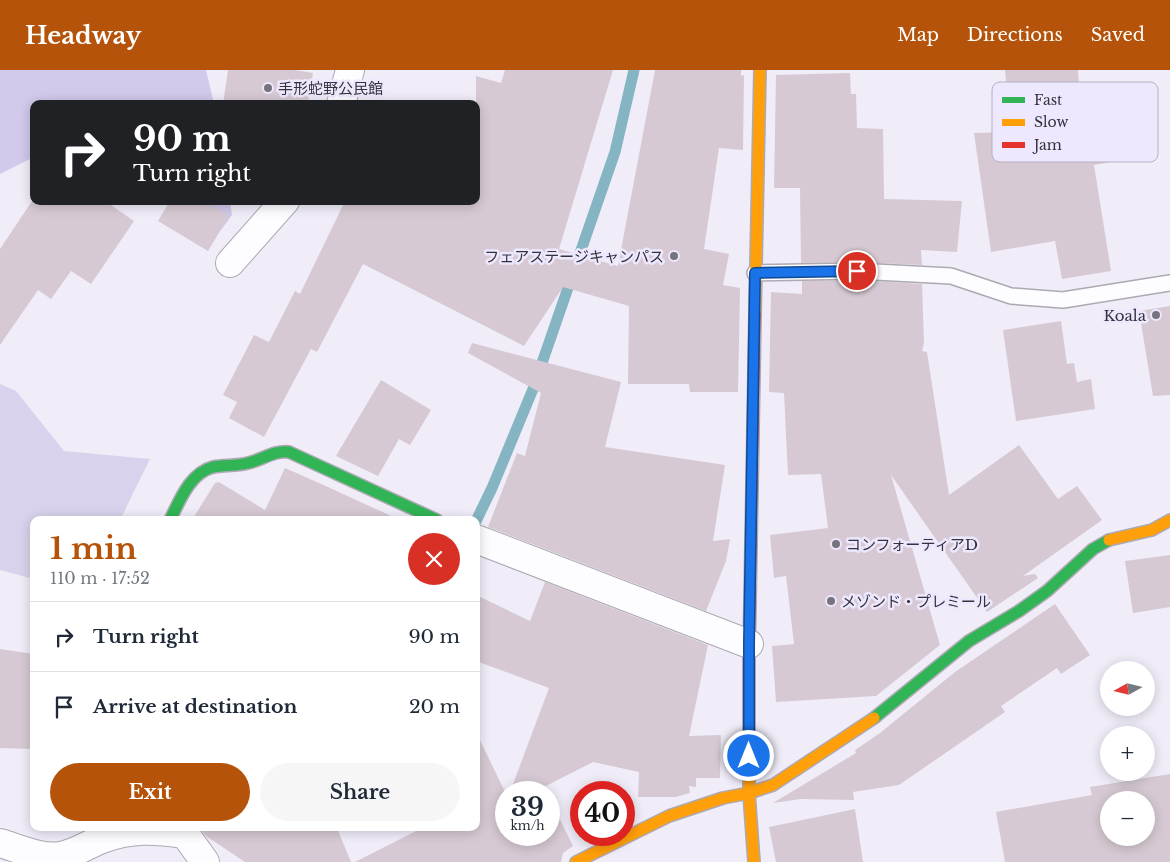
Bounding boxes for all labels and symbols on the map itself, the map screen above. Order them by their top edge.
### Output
place label: 手形蛇野公民館 [278,79,383,98]
marker: 手形蛇野公民館 [262,82,274,94]
legend [992,82,1158,162]
text: Fast [1034,91,1063,109]
text: Slow [1034,113,1068,131]
text: Jam [1032,136,1062,154]
place label: フェアステージキャンパス [484,247,664,266]
marker: フェアステージキャンパス [668,250,680,262]
pin [836,250,878,292]
place label: Koala [1103,306,1147,325]
marker: Koala [1150,309,1162,321]
place label: コンフォーティアD [846,535,978,554]
marker: コンフォーティアD [830,538,842,550]
place label: メゾンド・プレミール [841,592,991,611]
marker: メゾンド・プレミール [825,595,837,607]
north arrow [1100,661,1155,716]
position arrow [722,729,774,781]
speed limit sign: 40 [570,781,635,846]

